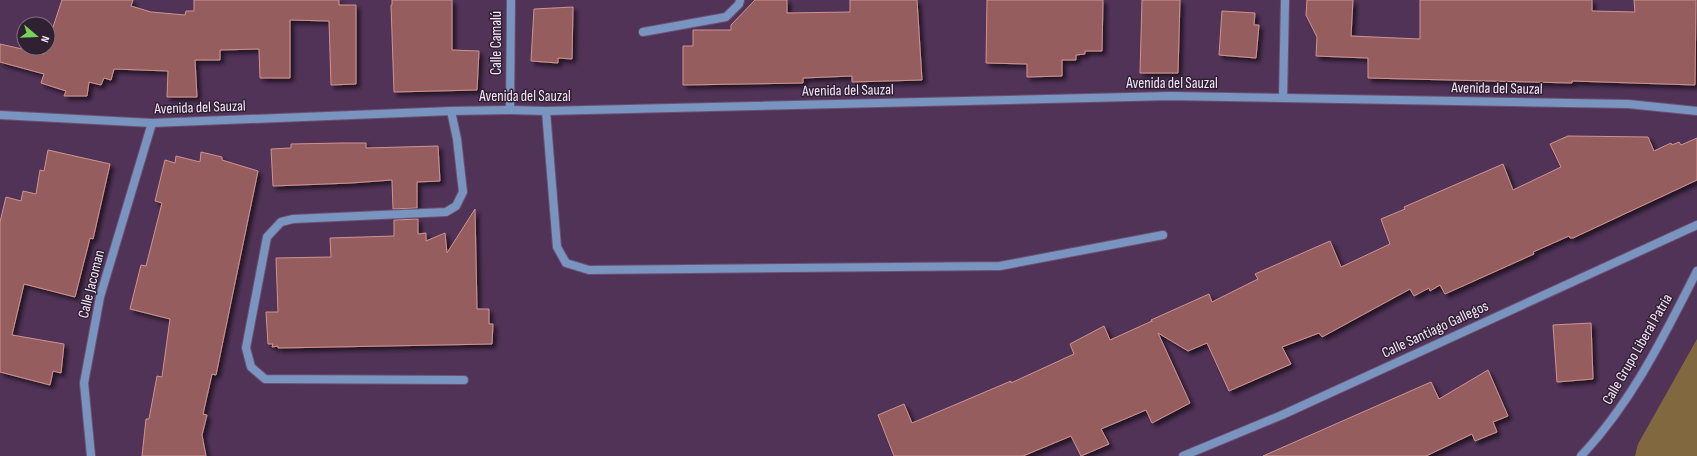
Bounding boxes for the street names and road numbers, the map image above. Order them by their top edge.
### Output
street label: Calle Camalú [487,11,506,75]
street label: Avenida del Sauzal [1125,74,1218,93]
street label: Avenida del Sauzal [1450,78,1543,99]
street label: Avenida del Sauzal [801,80,894,101]
street label: Avenida del Sauzal [478,87,571,106]
street label: Avenida del Sauzal [153,96,246,119]
street label: Calle Jacoman [74,248,109,320]
street label: Calle Grupo Liberal Patria [1598,290,1677,408]
street label: Calle Santiago Gallegos [1379,296,1492,362]

